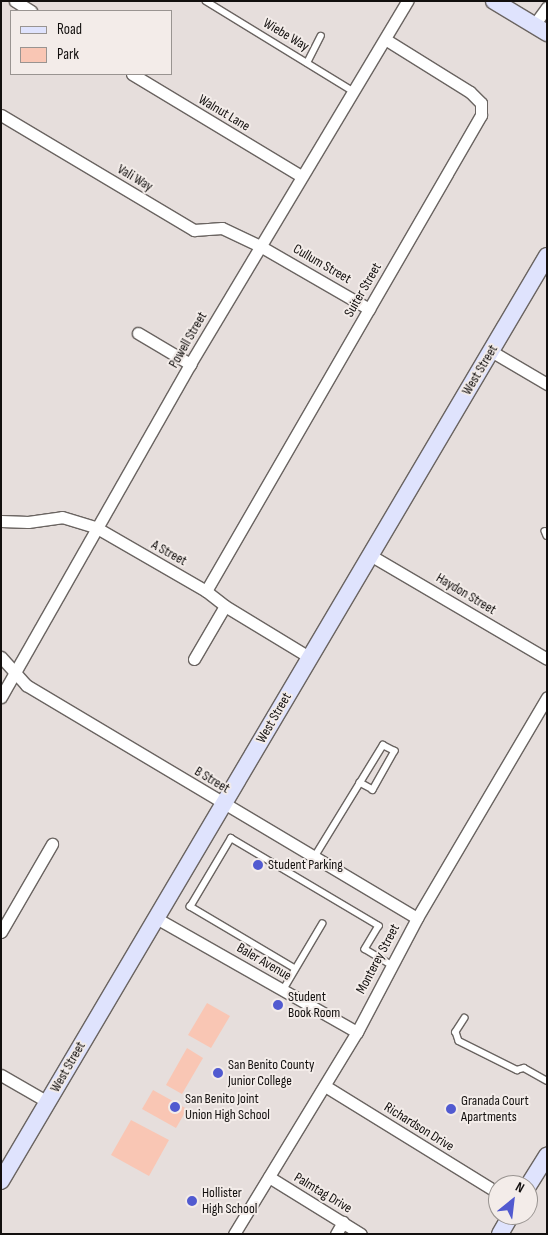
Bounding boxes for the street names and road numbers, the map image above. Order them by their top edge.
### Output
street label: Wiebe Way [260,15,312,55]
street label: Walnut Lane [195,91,253,135]
street label: Vali Way [114,161,156,195]
street label: Cullum Street [290,241,354,287]
street label: Suiter Street [341,260,385,320]
street label: Powell Street [165,309,211,371]
street label: West Street [458,342,502,398]
street label: A Street [148,537,190,569]
street label: Haydon Street [433,570,499,618]
street label: West Street [253,690,295,746]
street label: B Street [191,763,233,797]
street label: Monterey Street [353,921,403,997]
street label: Baler Avenue [234,940,294,984]
street label: West Street [47,1039,89,1095]
street label: Richardson Drive [381,1099,457,1155]
street label: Palmtag Drive [291,1169,355,1217]

